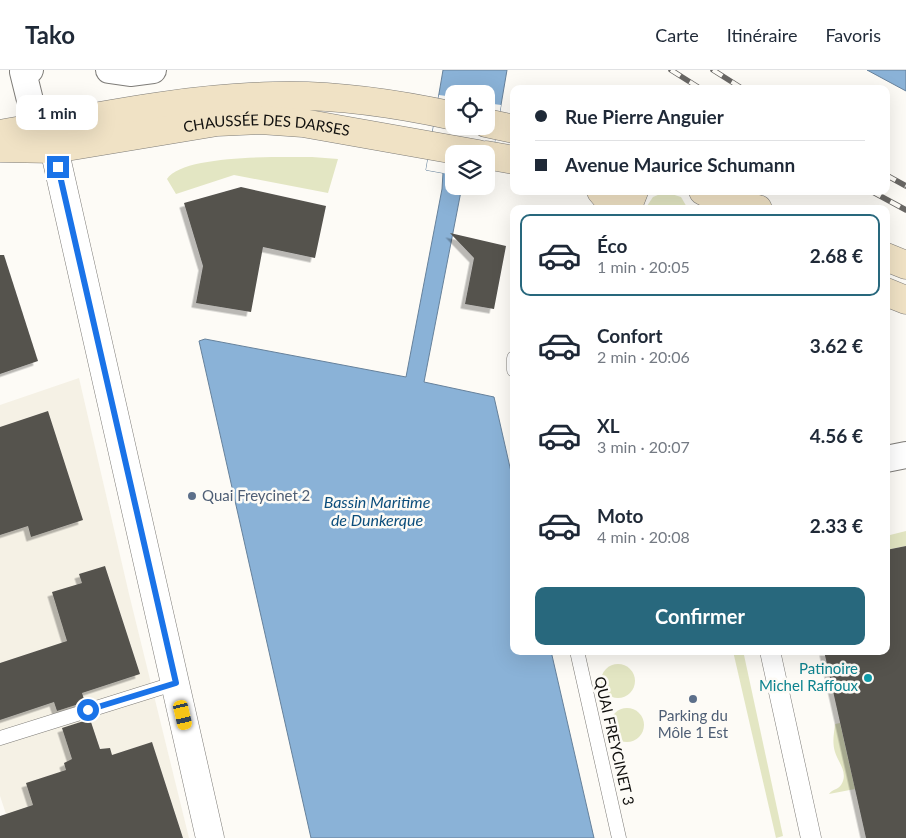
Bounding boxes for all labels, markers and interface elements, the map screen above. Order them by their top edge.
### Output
text: Tako [25,20,75,49]
text: Carte [655,24,699,46]
text: Itinéraire [727,24,797,46]
text: Favoris [825,24,881,46]
map controls [445,85,495,195]
button: locate [445,85,495,135]
callout: 1 min [17,94,99,129]
text: 1 min [37,103,77,122]
text: Rue Pierre Anguier [565,105,724,128]
street label: CHAUSSÉE DES DARSES [182,110,351,139]
button: layers [445,145,495,195]
text: Avenue Maurice Schumann [565,153,795,176]
route end [47,156,69,178]
icon: car [537,233,582,278]
text: Éco [597,234,627,257]
text: 2.68 € [810,244,863,267]
text: 1 min · 20:05 [597,257,690,276]
icon: car [537,323,582,368]
text: Confort [597,324,662,347]
text: 3.62 € [810,334,863,357]
text: 2 min · 20:06 [597,347,690,366]
icon: car [537,413,582,458]
text: XL [597,414,620,437]
text: 4.56 € [810,424,863,447]
text: 3 min · 20:07 [597,437,690,456]
place label: Quai Freycinet 2 [202,486,310,504]
marker: Quai Freycinet 2 [186,490,198,502]
water label: Bassin Maritime de Dunkerque [324,492,431,529]
icon: car [537,503,582,548]
text: Moto [597,504,643,527]
text: 2.33 € [810,514,863,537]
text: 4 min · 20:08 [597,527,690,546]
button: Confirmer [535,587,865,645]
place label: Patinoire Michel Raffoux [759,659,859,694]
marker: Patinoire Michel Raffoux [862,672,874,684]
street label: QUAI FREYCINET 3 [591,675,639,807]
marker: Parking du Môle 1 Est [687,693,699,705]
route start [77,699,99,721]
car [172,699,193,731]
place label: Parking du Môle 1 Est [658,706,729,741]

